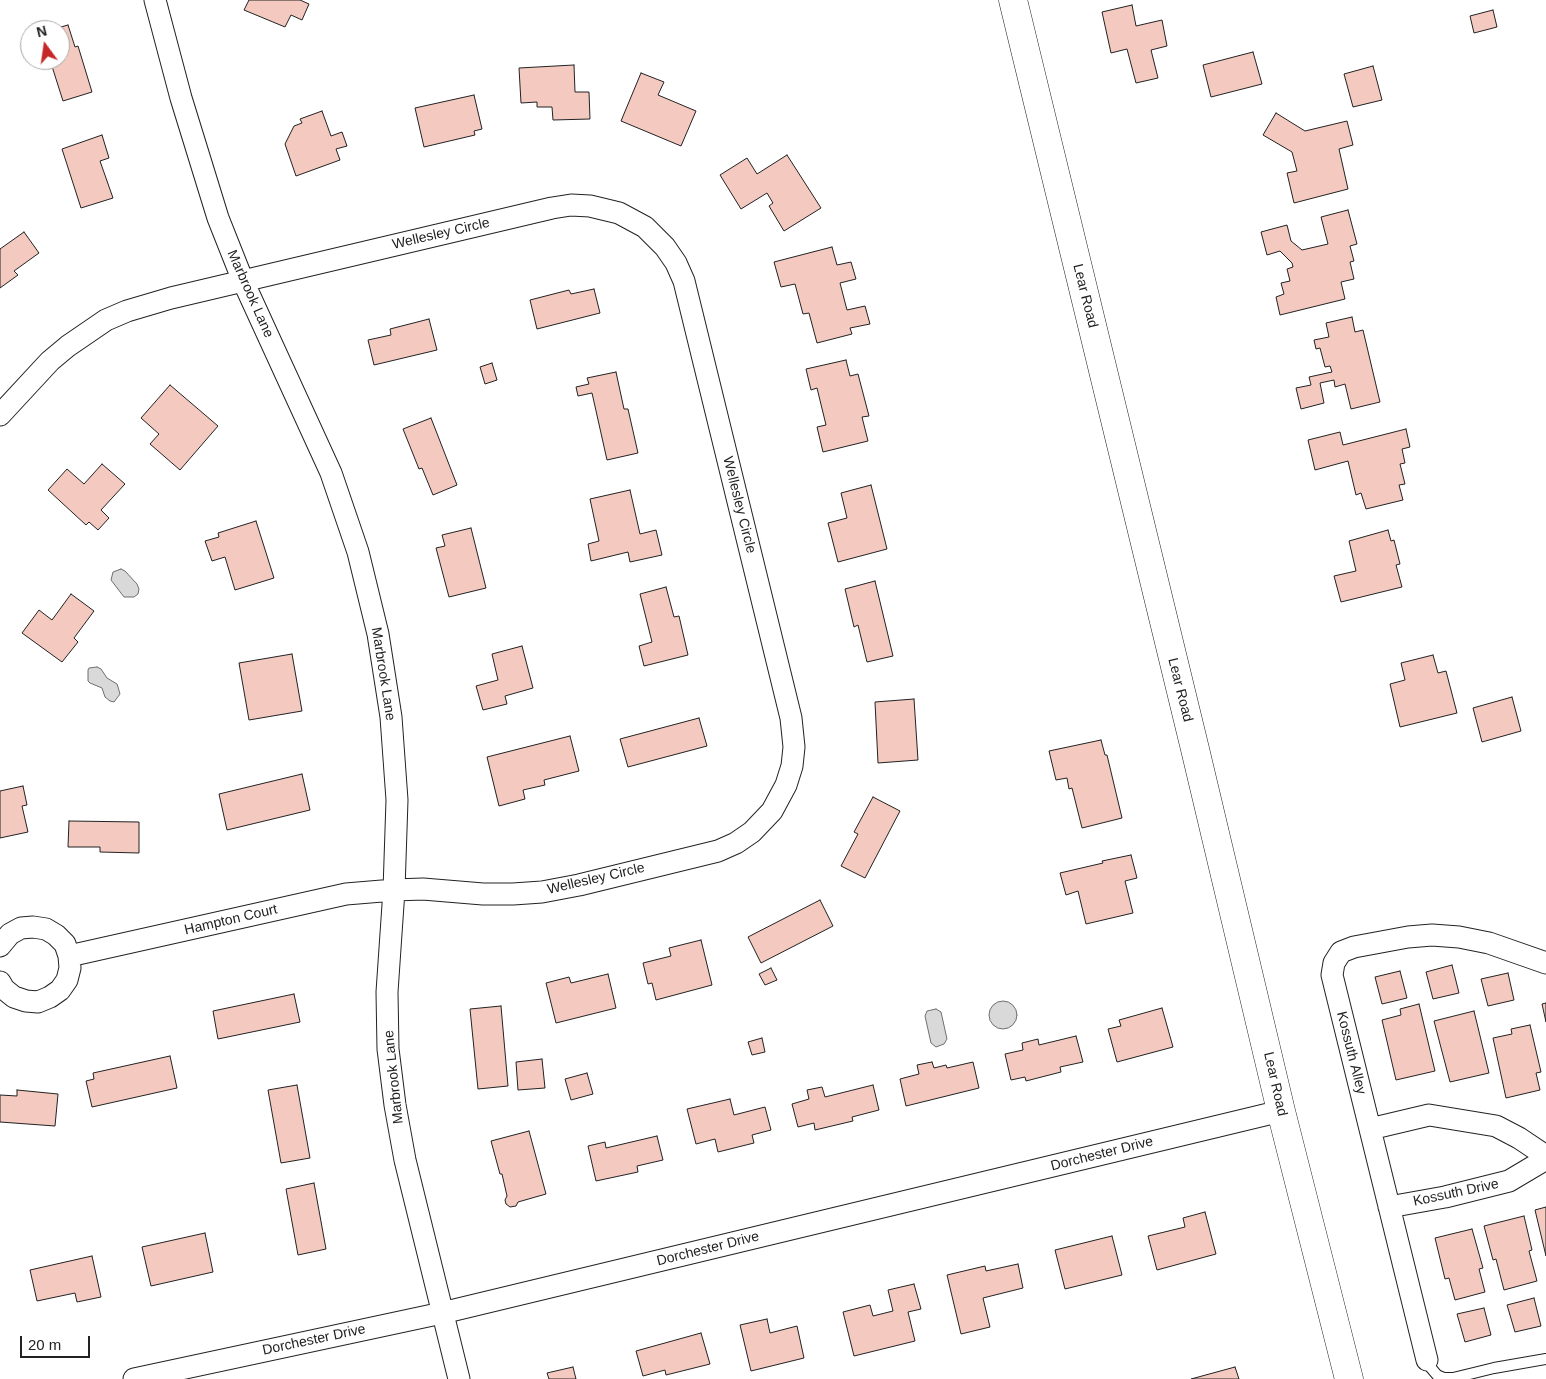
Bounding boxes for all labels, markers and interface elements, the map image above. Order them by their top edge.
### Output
north arrow [20,20,70,70]
text: N [35,22,48,40]
street label: Wellesley Circle [391,215,491,253]
street label: Marbrook Lane [223,248,277,340]
street label: Lear Road [1069,262,1101,330]
street label: Wellesley Circle [719,455,759,555]
street label: Marbrook Lane [367,626,399,722]
street label: Lear Road [1164,656,1196,724]
street label: Wellesley Circle [546,860,646,898]
street label: Hampton Court [183,901,279,939]
street label: Kossuth Alley [1333,1010,1369,1096]
street label: Marbrook Lane [381,1029,407,1125]
street label: Lear Road [1259,1050,1291,1118]
street label: Dorchester Drive [1049,1133,1155,1175]
street label: Kossuth Drive [1412,1176,1500,1210]
street label: Dorchester Drive [655,1228,761,1270]
street label: Dorchester Drive [261,1321,367,1359]
scale bar [22,1326,92,1358]
text: 20 m [28,1336,61,1353]

